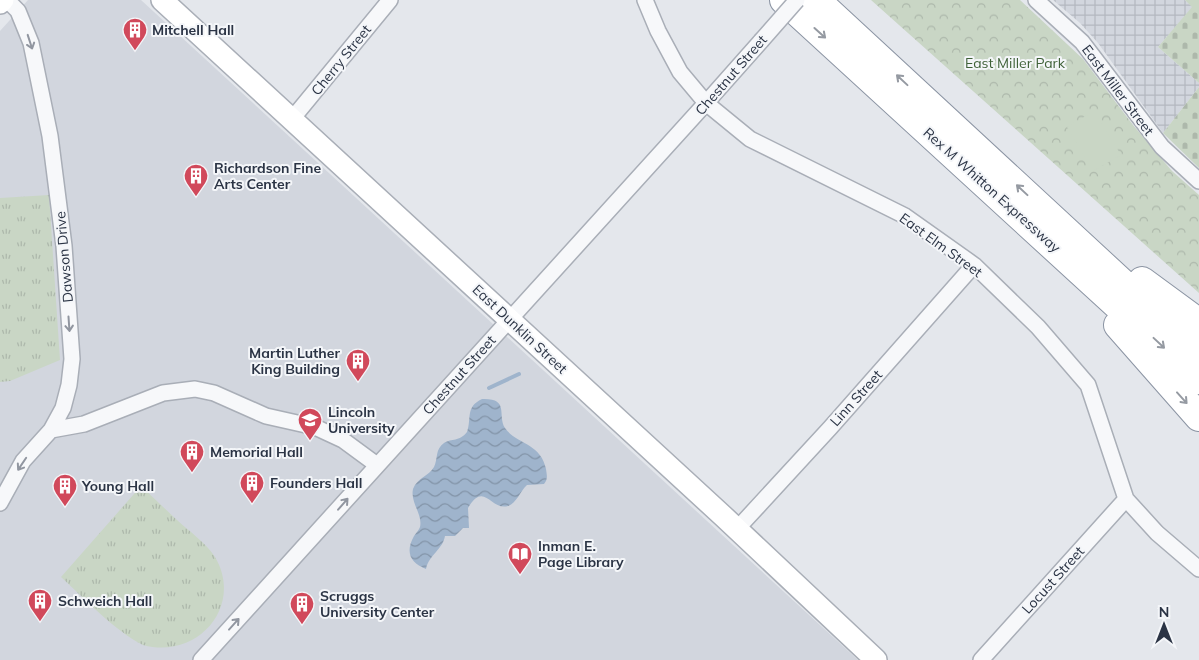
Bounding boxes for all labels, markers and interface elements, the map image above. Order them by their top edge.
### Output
building icon: Mitchell Hall [122,17,148,51]
place label: Mitchell Hall [152,21,234,39]
street label: Cherry Street [307,21,375,99]
one-way arrow [813,27,826,39]
street label: Chestnut Street [691,31,771,119]
one-way arrow [26,34,35,50]
street label: East Miller Street [1078,41,1158,139]
park label: East Miller Park [965,54,1066,72]
one-way arrow [896,74,909,86]
street label: Rex M Whitton Expressway [920,124,1065,257]
place label: Richardson Fine Arts Center [214,159,321,193]
building icon: Richardson Fine Arts Center [183,163,209,197]
one-way arrow [1015,184,1028,196]
street label: East Elm Street [896,209,986,281]
street label: Dawson Drive [51,211,77,303]
street label: East Dunklin Street [469,280,571,378]
one-way arrow [65,316,74,332]
street label: Chestnut Street [419,331,499,418]
one-way arrow [1153,337,1166,349]
place label: Martin Luther King Building [249,344,340,378]
building icon: Martin Luther King Building [345,348,371,382]
street label: Linn Street [826,366,886,430]
one-way arrow [1176,391,1188,404]
place label: Lincoln University [328,403,395,437]
school or university icon: Lincoln University [297,407,323,441]
building icon: Memorial Hall [179,439,205,473]
place label: Memorial Hall [210,443,303,461]
one-way arrow [17,457,27,471]
building icon: Founders Hall [239,470,265,504]
building icon: Young Hall [52,473,78,507]
place label: Founders Hall [270,474,362,492]
place label: Young Hall [81,477,154,495]
one-way arrow [337,497,349,510]
place label: Inman E. Page Library [538,537,624,571]
library icon: Inman E. Page Library [507,541,533,575]
street label: Locust Street [1018,542,1088,618]
place label: Scruggs University Center [320,587,435,621]
building icon: Schweich Hall [27,588,53,622]
building icon: Scruggs University Center [289,591,315,625]
place label: Schweich Hall [58,592,152,610]
north arrow [1139,600,1189,650]
text: N [1159,603,1169,621]
one-way arrow [228,618,240,630]

